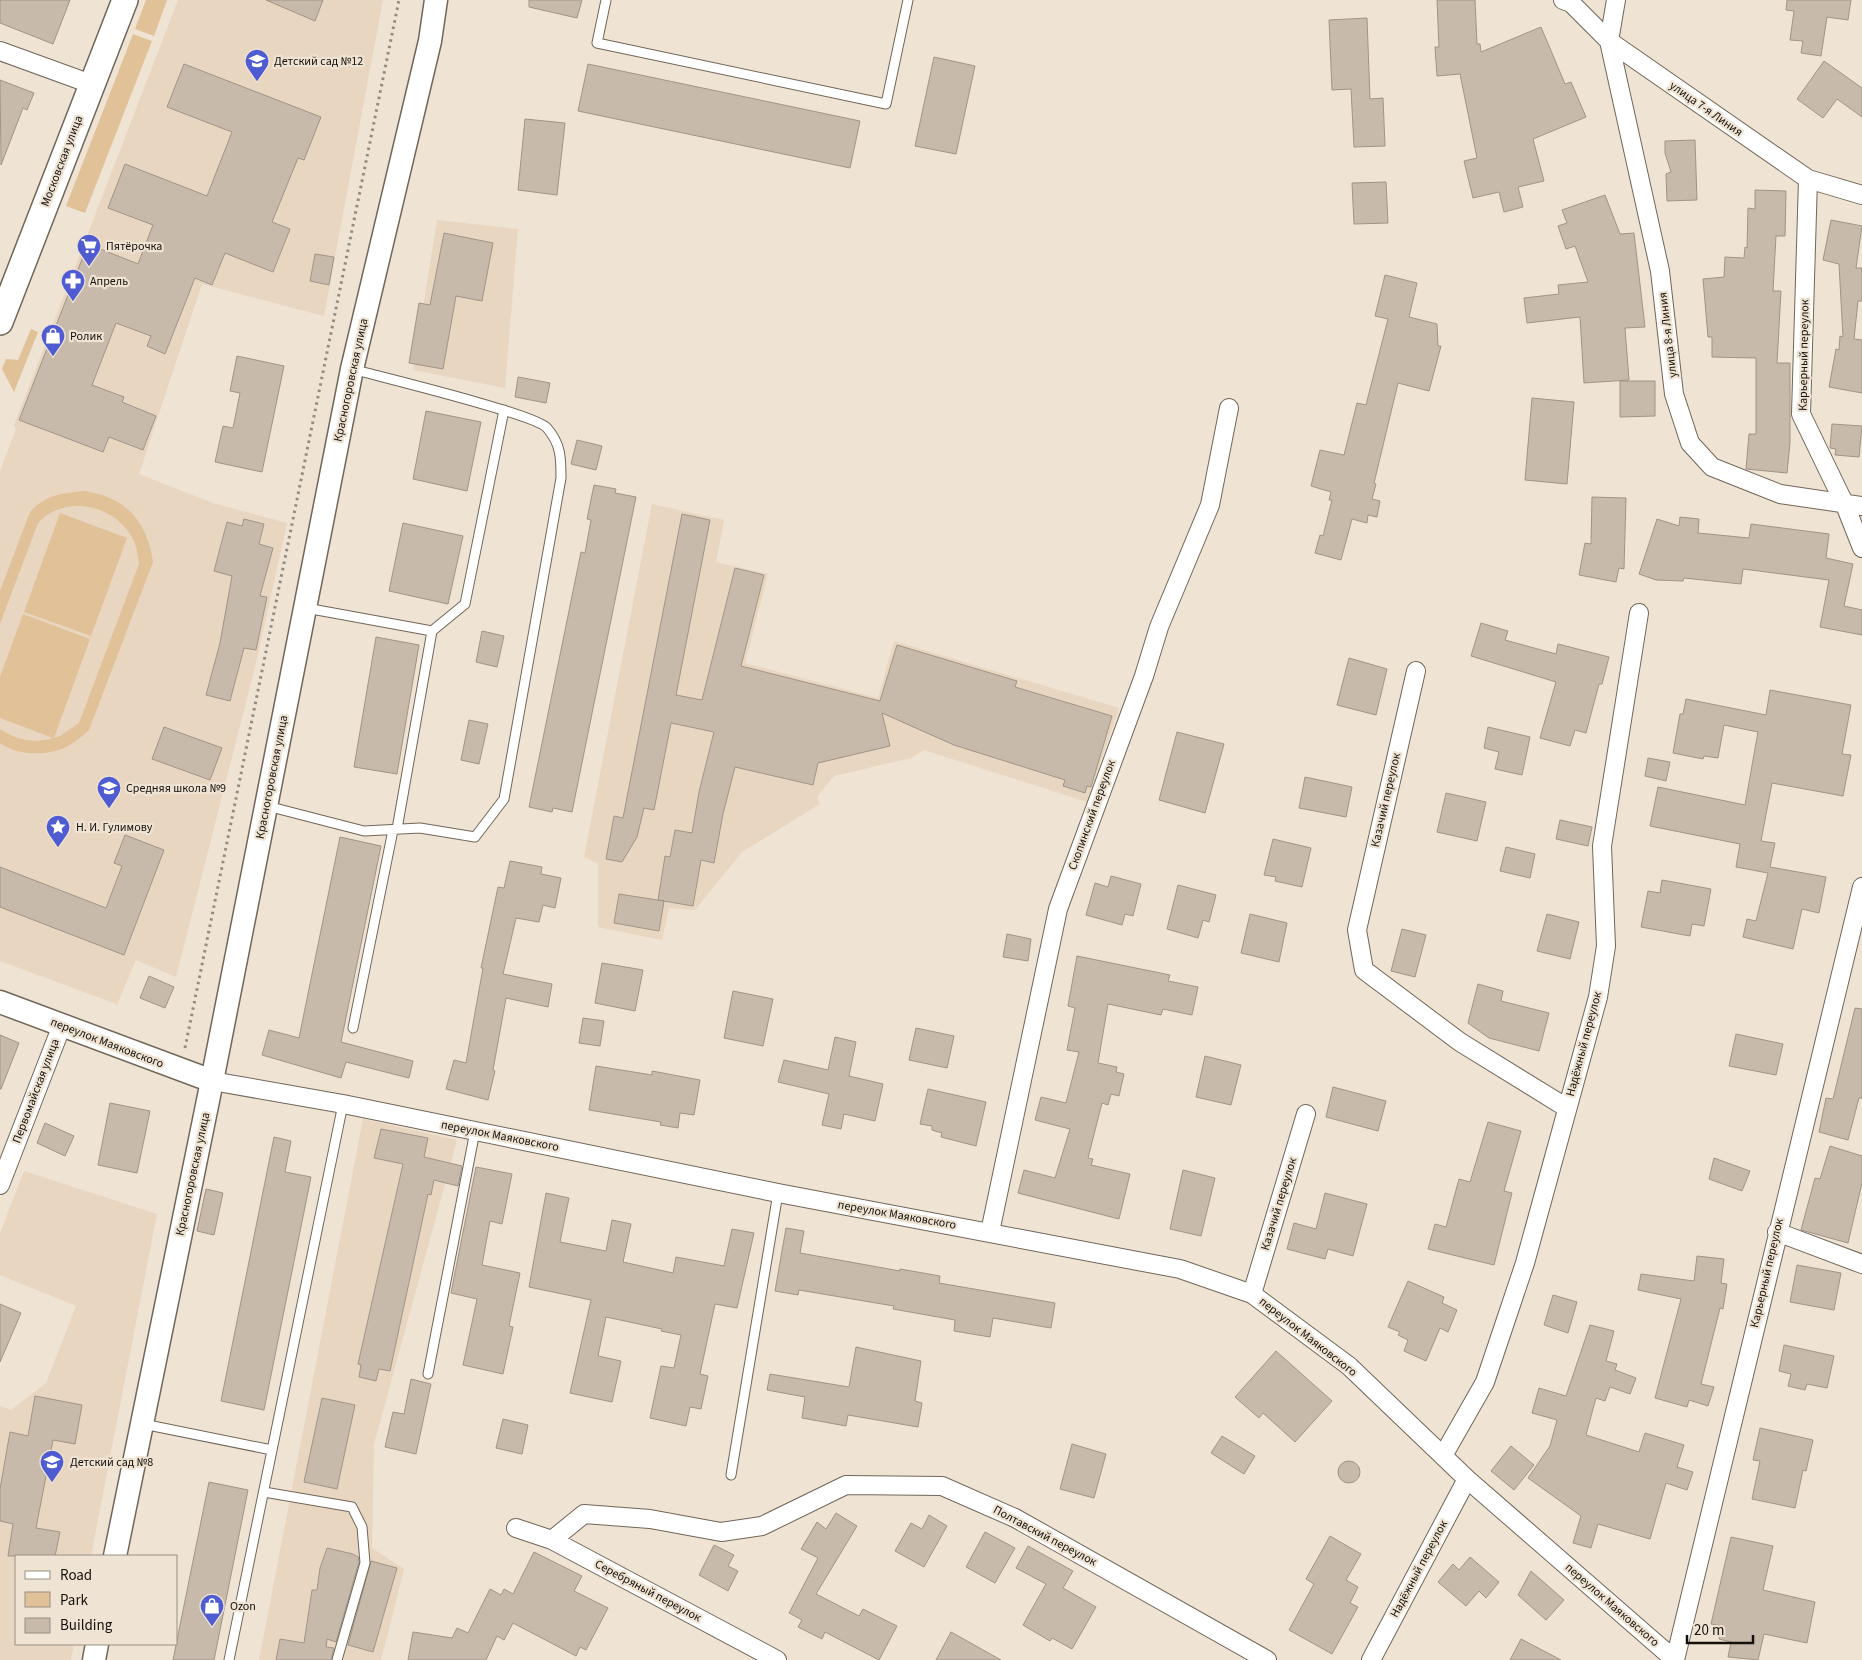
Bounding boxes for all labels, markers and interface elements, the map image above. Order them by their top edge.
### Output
school or university icon: Детский сад №12 [244,48,270,82]
place label: Детский сад №12 [274,53,363,70]
street label: улица 7-я Линия [1666,77,1746,141]
street label: Московская улица [37,113,87,209]
supermarket icon: Пятёрочка [76,233,102,267]
place label: Пятёрочка [106,238,162,255]
pharmacy icon: Апрель [60,268,86,302]
place label: Апрель [90,273,128,290]
street label: улица 8-я Линия [1654,291,1682,379]
street label: Карьерный переулок [1795,299,1813,411]
street label: Красногоровская улица [330,317,372,443]
shop icon: Ролик [40,323,66,357]
place label: Ролик [70,328,102,345]
street label: Красногоровская улица [252,714,292,840]
street label: Казачий переулок [1367,751,1405,849]
street label: Скопинский переулок [1064,757,1120,873]
school or university icon: Средняя школа №9 [96,775,122,809]
place label: Средняя школа №9 [126,780,226,797]
place icon: Н. И. Гулимову [45,814,71,848]
place label: Н. И. Гулимову [76,819,153,836]
street label: Надёжный переулок [1562,990,1606,1098]
street label: переулок Маяковского [48,1014,166,1072]
street label: Первомайская улица [8,1036,64,1146]
street label: Красногоровская улица [172,1111,214,1237]
street label: переулок Маяковского [440,1116,560,1156]
street label: Казачий переулок [1257,1155,1301,1252]
street label: переулок Маяковского [836,1196,958,1234]
street label: Карьерный переулок [1746,1217,1788,1329]
street label: переулок Маяковского [1256,1293,1360,1381]
school or university icon: Детский сад №8 [39,1449,65,1483]
place label: Детский сад №8 [70,1454,153,1471]
street label: Полтавский переулок [990,1502,1100,1571]
street label: Надёжный переулок [1386,1517,1452,1621]
legend [15,1555,178,1645]
street label: Серебряный переулок [592,1556,704,1626]
street label: переулок Маяковского [1561,1559,1663,1651]
text: Road [60,1565,92,1586]
text: Park [60,1590,89,1611]
shop icon: Ozon [199,1593,225,1627]
place label: Ozon [230,1598,256,1615]
scale bar [1687,1612,1753,1644]
text: Building [60,1615,113,1636]
text: 20 m [1694,1620,1724,1641]

